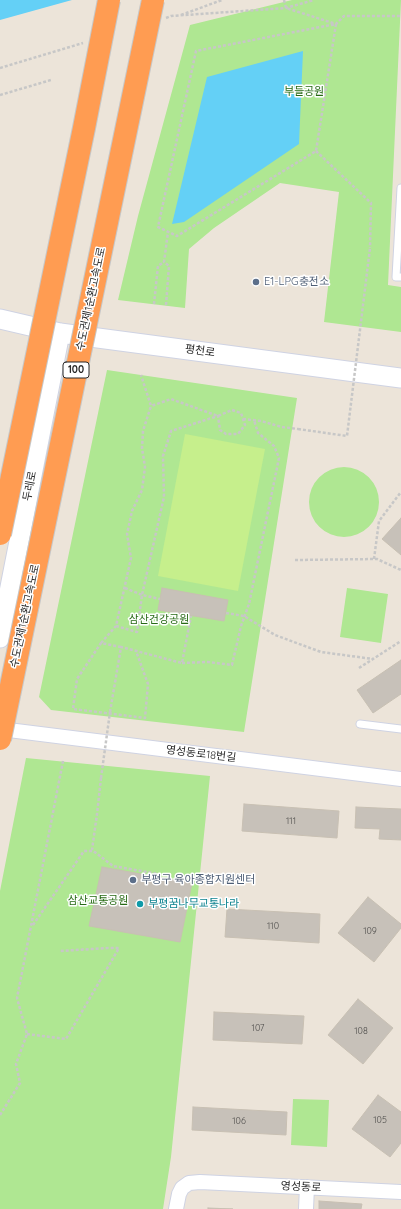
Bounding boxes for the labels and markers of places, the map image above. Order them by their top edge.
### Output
place label: E1-LPG충전소 [264,275,329,289]
marker: E1-LPG충전소 [251,277,261,287]
place label: 부평구 육아종합지원센터 [141,873,255,887]
marker: 부평구 육아종합지원센터 [128,875,138,885]
place label: 부평꿈나무교통나라 [148,897,239,911]
marker: 부평꿈나무교통나라 [135,899,145,909]

